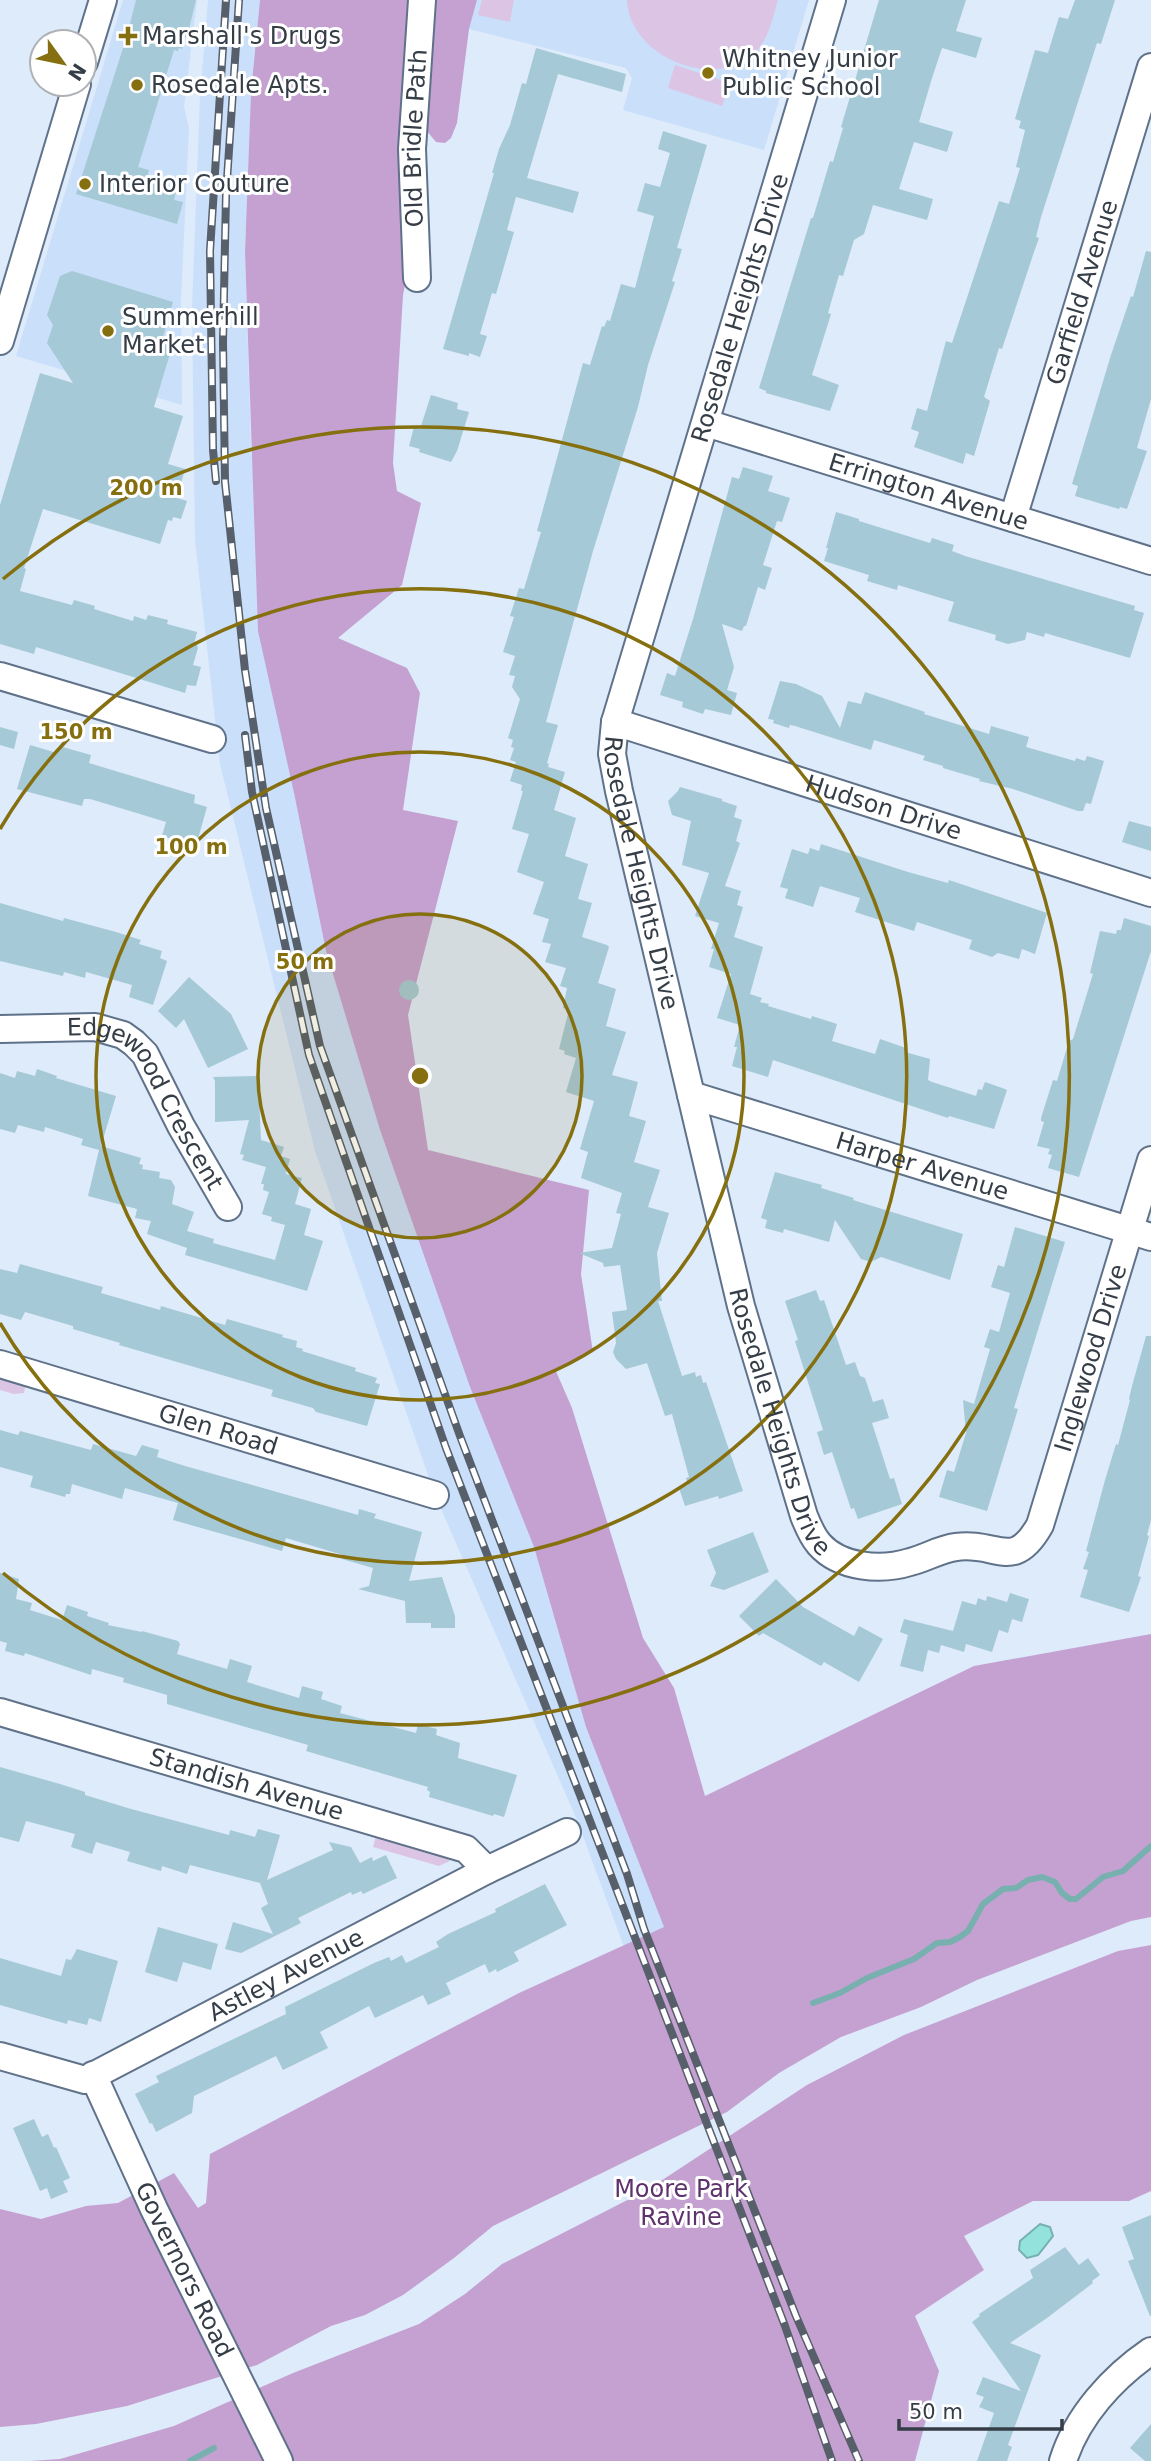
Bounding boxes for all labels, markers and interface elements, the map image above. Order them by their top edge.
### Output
place label: Marshall's Drugs [142,22,341,50]
north arrow [28,28,98,98]
marker: Marshall's Drugs [120,28,136,44]
place label: Whitney Junior Public School [722,45,898,101]
street label: Old Bridle Path [398,48,433,228]
text: N [64,60,91,85]
marker: Whitney Junior Public School [700,65,716,81]
place label: Rosedale Apts. [151,71,329,99]
marker: Rosedale Apts. [129,77,145,93]
place label: Interior Couture [99,170,290,198]
street label: Rosedale Heights Drive [686,170,794,446]
marker: Interior Couture [77,176,93,192]
street label: Garfield Avenue [1041,197,1124,388]
place label: Summerhill Market [122,303,259,359]
marker: Summerhill Market [100,323,116,339]
street label: Errington Avenue [825,448,1032,536]
text: 200 m [109,476,183,500]
text: 150 m [39,720,113,744]
street label: Rosedale Heights Drive [598,735,684,1013]
street label: Hudson Drive [802,770,965,846]
text: 100 m [154,835,228,859]
text: 50 m [276,950,334,974]
street label: Edgewood Crescent [67,1013,229,1195]
centre of rings [408,1064,432,1088]
street label: Harper Avenue [832,1127,1012,1206]
street label: Inglewood Drive [1049,1261,1133,1455]
street label: Rosedale Heights Drive [723,1285,837,1562]
street label: Glen Road [155,1399,281,1461]
street label: Standish Avenue [146,1743,347,1826]
street label: Astley Avenue [204,1923,368,2027]
park label: Moore Park Ravine [614,2175,748,2231]
street label: Governors Road [130,2178,239,2362]
scale bar [899,2388,1062,2432]
text: 50 m [909,2400,963,2424]

